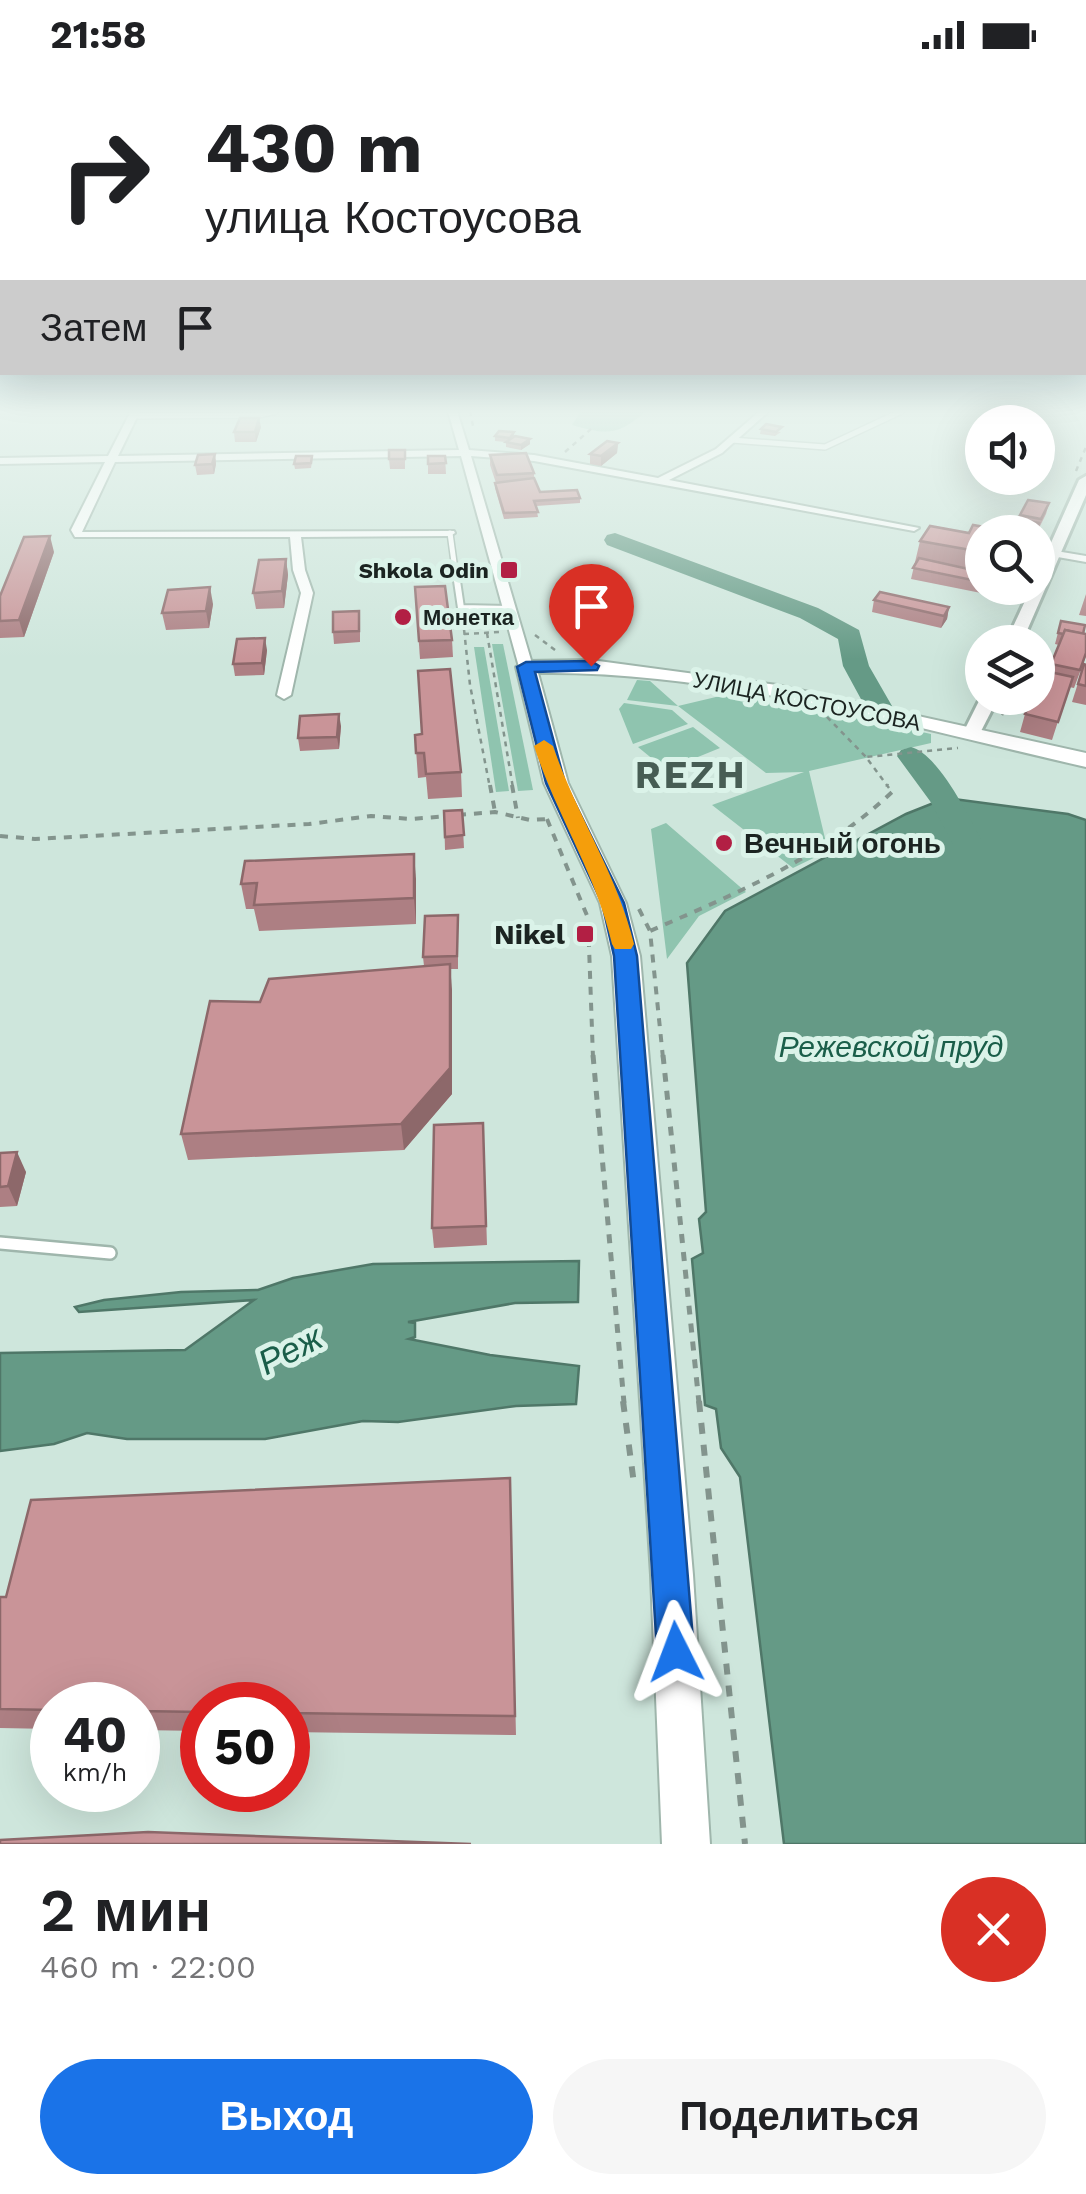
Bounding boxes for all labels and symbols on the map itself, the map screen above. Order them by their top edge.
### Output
place label: Shkola Odin [359,558,489,583]
marker: Shkola Odin [498,559,520,581]
pin [549,564,634,667]
place label: Монетка [423,605,515,630]
marker: Монетка [392,606,414,628]
street label: УЛИЦА КОСТОУСОВА [691,667,923,736]
district label: REZH [635,753,747,797]
place label: Вечный огонь [744,827,941,860]
marker: Вечный огонь [713,832,735,854]
place label: Nikel [494,918,566,951]
marker: Nikel [574,923,596,945]
water label: Режевской пруд [779,1029,1003,1064]
water label: Реж [251,1315,331,1384]
position arrow [624,1600,728,1704]
speed limit sign: 50 [180,1682,310,1812]

